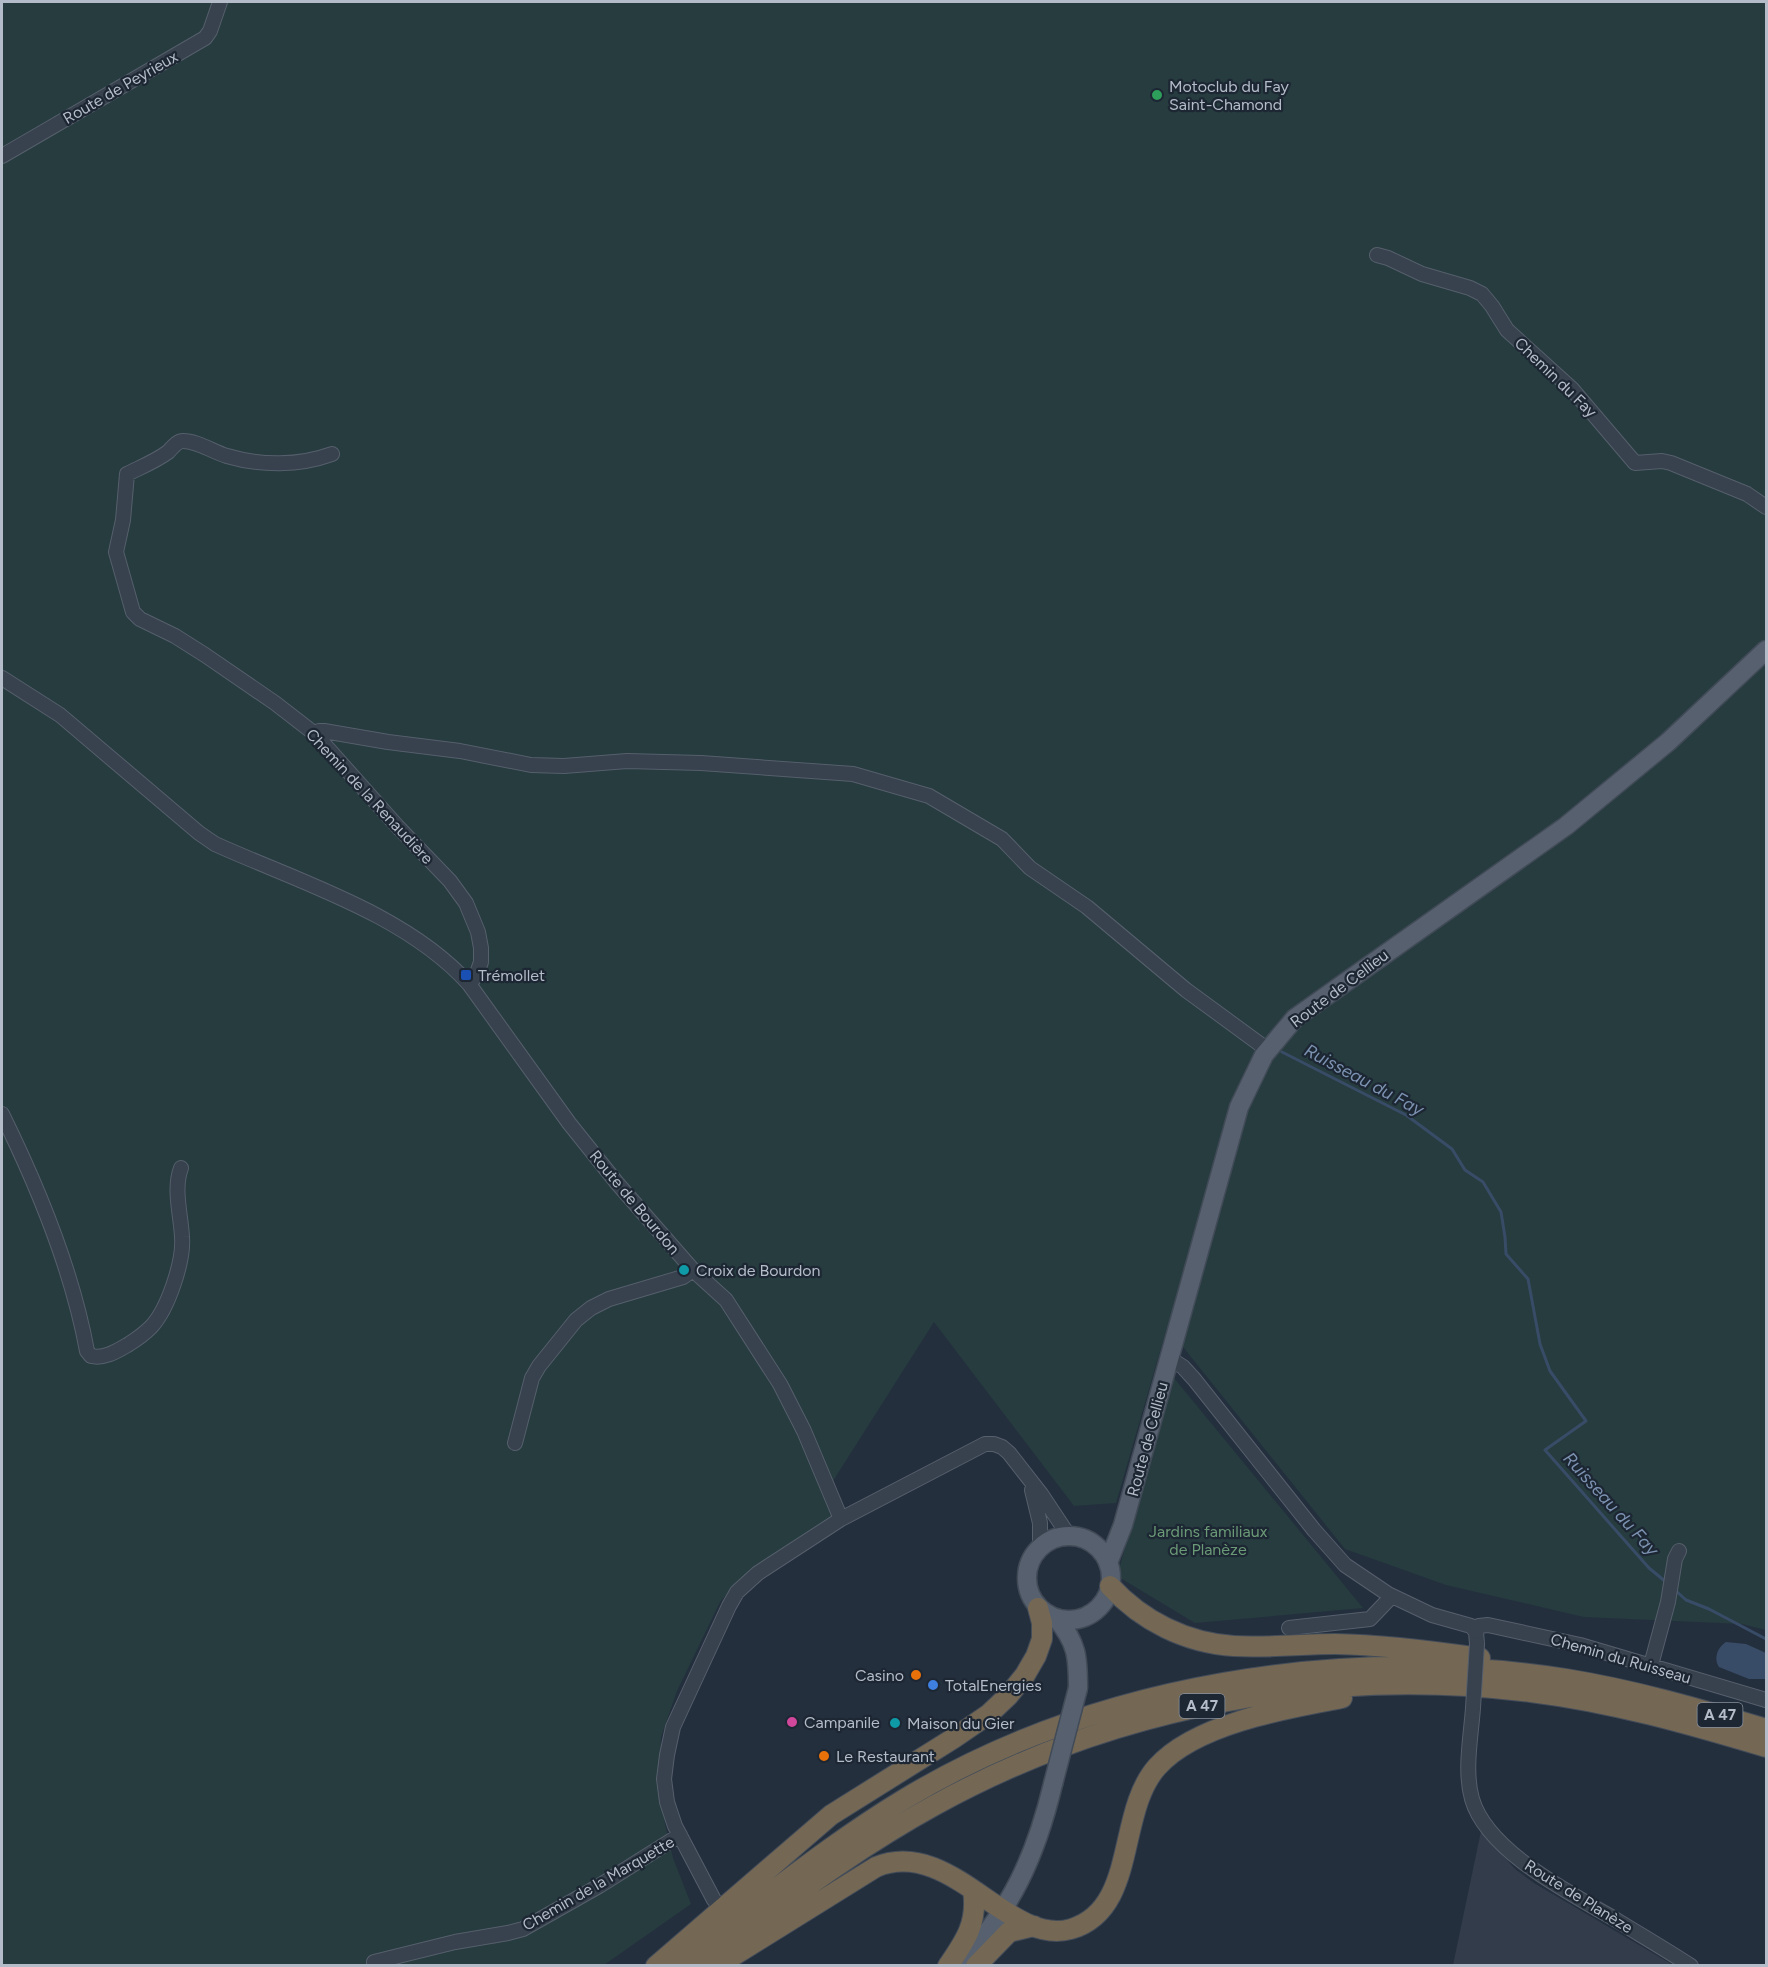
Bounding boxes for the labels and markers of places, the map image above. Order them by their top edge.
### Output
place label: Motoclub du Fay Saint-Chamond [1169,77,1289,114]
marker: Motoclub du Fay Saint-Chamond [1150,88,1164,102]
place label: Trémollet [478,966,545,985]
marker: Trémollet [459,968,473,982]
place label: Croix de Bourdon [696,1261,821,1280]
marker: Croix de Bourdon [677,1263,691,1277]
place label: Casino [855,1666,904,1685]
marker: Casino [909,1668,923,1682]
place label: TotalEnergies [945,1676,1042,1695]
marker: TotalEnergies [926,1678,940,1692]
place label: Campanile [804,1713,880,1732]
place label: Maison du Gier [907,1714,1015,1733]
marker: Campanile [785,1715,799,1729]
marker: Maison du Gier [888,1716,902,1730]
place label: Le Restaurant [836,1747,935,1766]
marker: Le Restaurant [817,1749,831,1763]

